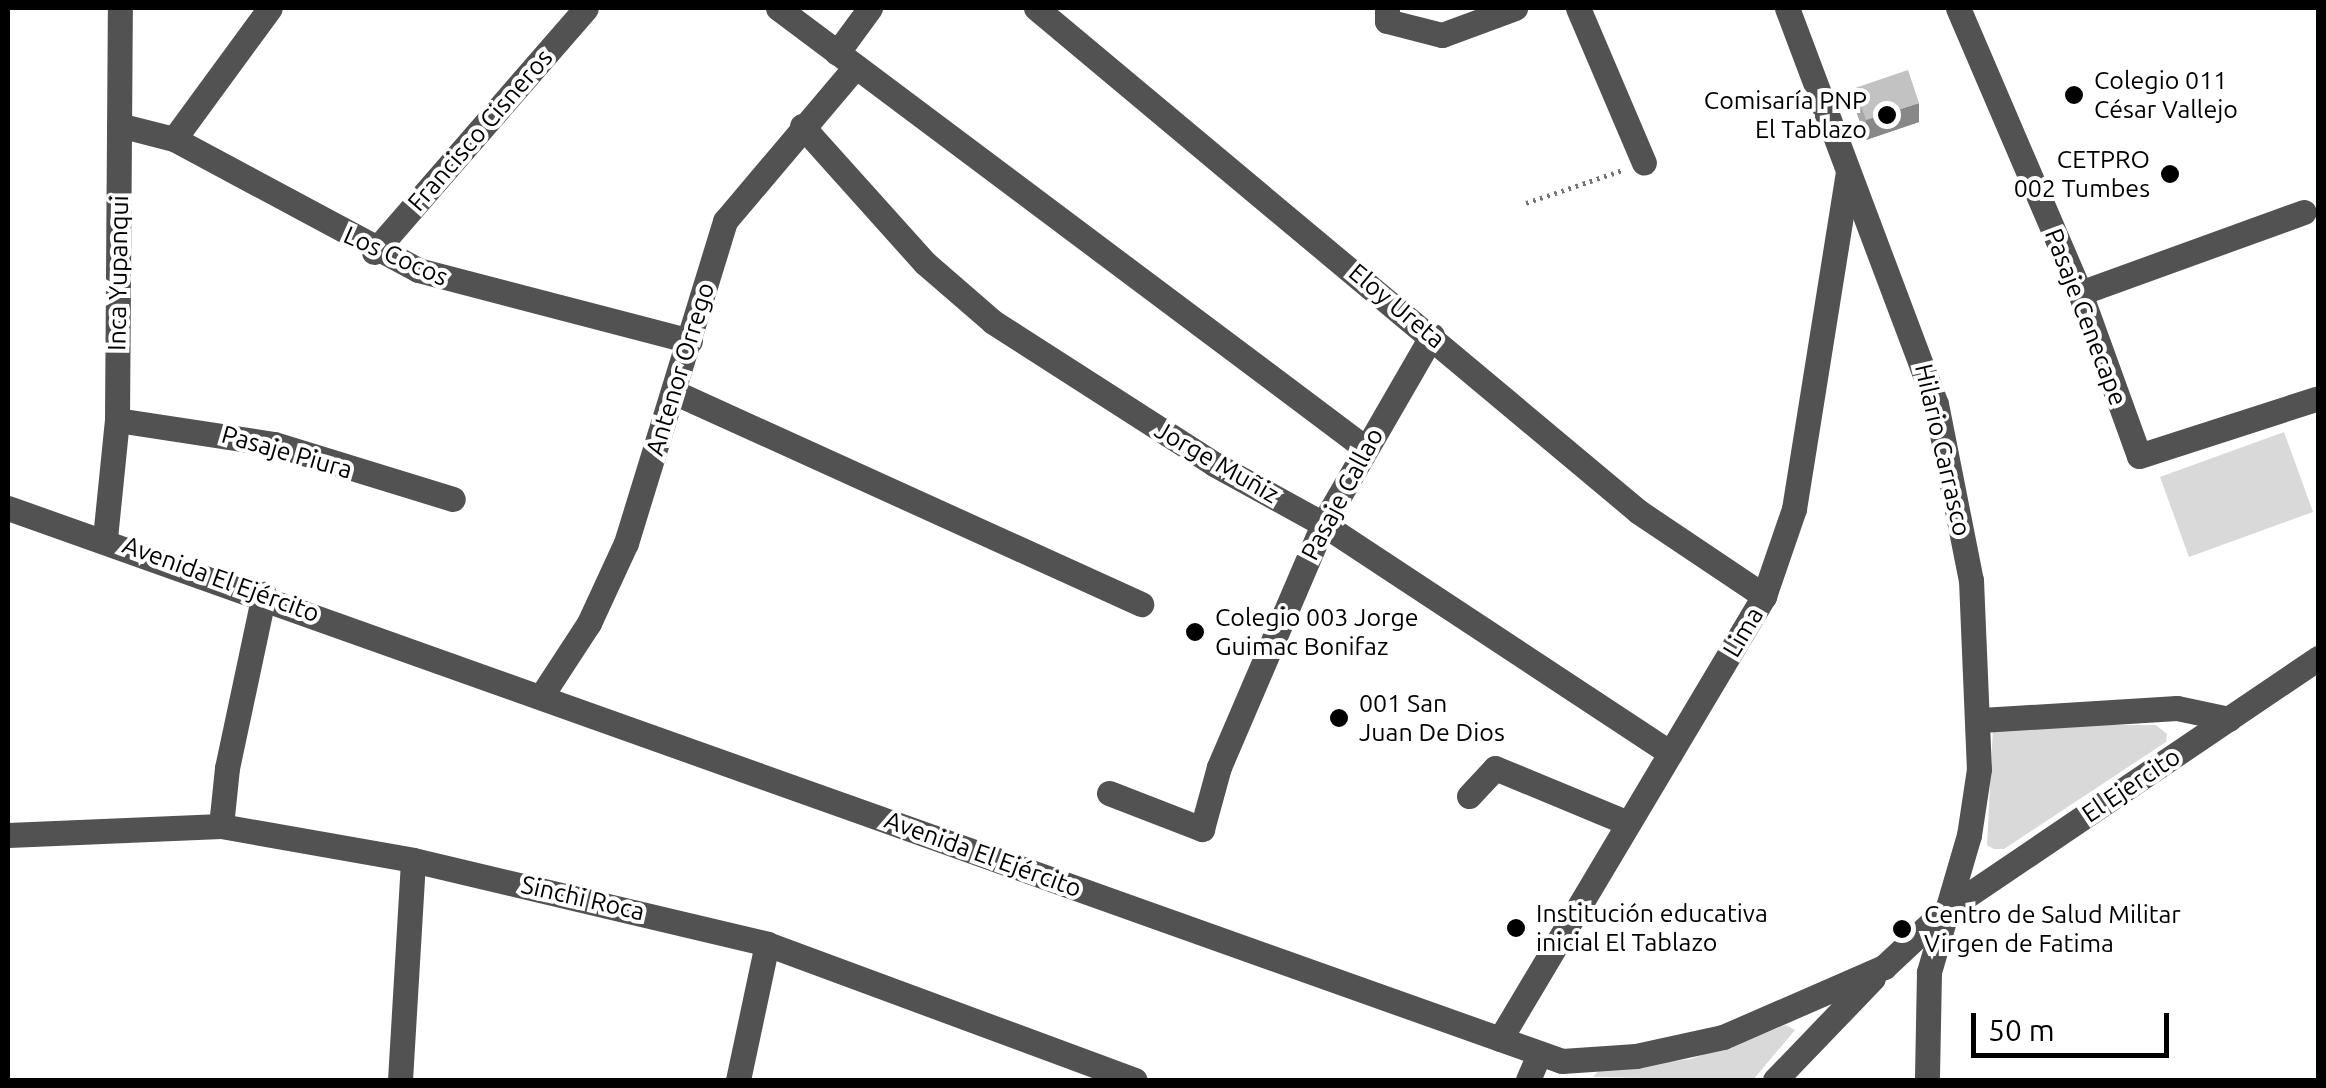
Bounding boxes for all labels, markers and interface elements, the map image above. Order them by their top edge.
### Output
street label: Francisco Cisneros [401,43,559,217]
place label: Colegio 011 César Vallejo [2094,66,2238,125]
marker: Colegio 011 César Vallejo [2063,84,2085,106]
place label: Comisaría PNP El Tablazo [1704,86,1867,145]
marker: Comisaría PNP El Tablazo [1876,104,1898,126]
place label: CETPRO 002 Tumbes [2014,145,2150,204]
marker: CETPRO 002 Tumbes [2159,163,2181,185]
street label: Inca Yupanqui [102,195,134,351]
street label: Los Cocos [339,220,453,292]
street label: Pasaje Cenecape [2039,224,2133,410]
street label: Eloy Ureta [1343,257,1451,355]
street label: Antenor Orrego [639,279,721,459]
street label: Hilario Carrasco [1909,361,1977,539]
street label: Jorge Muñiz [1150,414,1284,510]
street label: Pasaje Piura [218,419,356,485]
street label: Pasaje Callao [1295,423,1389,565]
street label: Avenida El Ejército [119,529,323,629]
street label: Lima [1716,601,1770,663]
place label: Colegio 003 Jorge Guimac Bonifaz [1215,603,1419,662]
marker: Colegio 003 Jorge Guimac Bonifaz [1184,621,1206,643]
place label: 001 San Juan De Dios [1359,689,1505,748]
marker: 001 San Juan De Dios [1328,707,1350,729]
street label: El Ejercito [2076,741,2186,829]
street label: Avenida El Ejército [881,804,1085,904]
street label: Sinchi Roca [518,869,648,927]
place label: Institución educativa inicial El Tablazo [1536,899,1768,958]
place label: Centro de Salud Militar Virgen de Fatima [1924,900,2181,959]
marker: Centro de Salud Militar Virgen de Fatima [1889,916,1915,942]
marker: Institución educativa inicial El Tablazo [1505,917,1527,939]
scale bar [1976,993,2174,1055]
text: 50 m [1988,1013,2055,1047]

